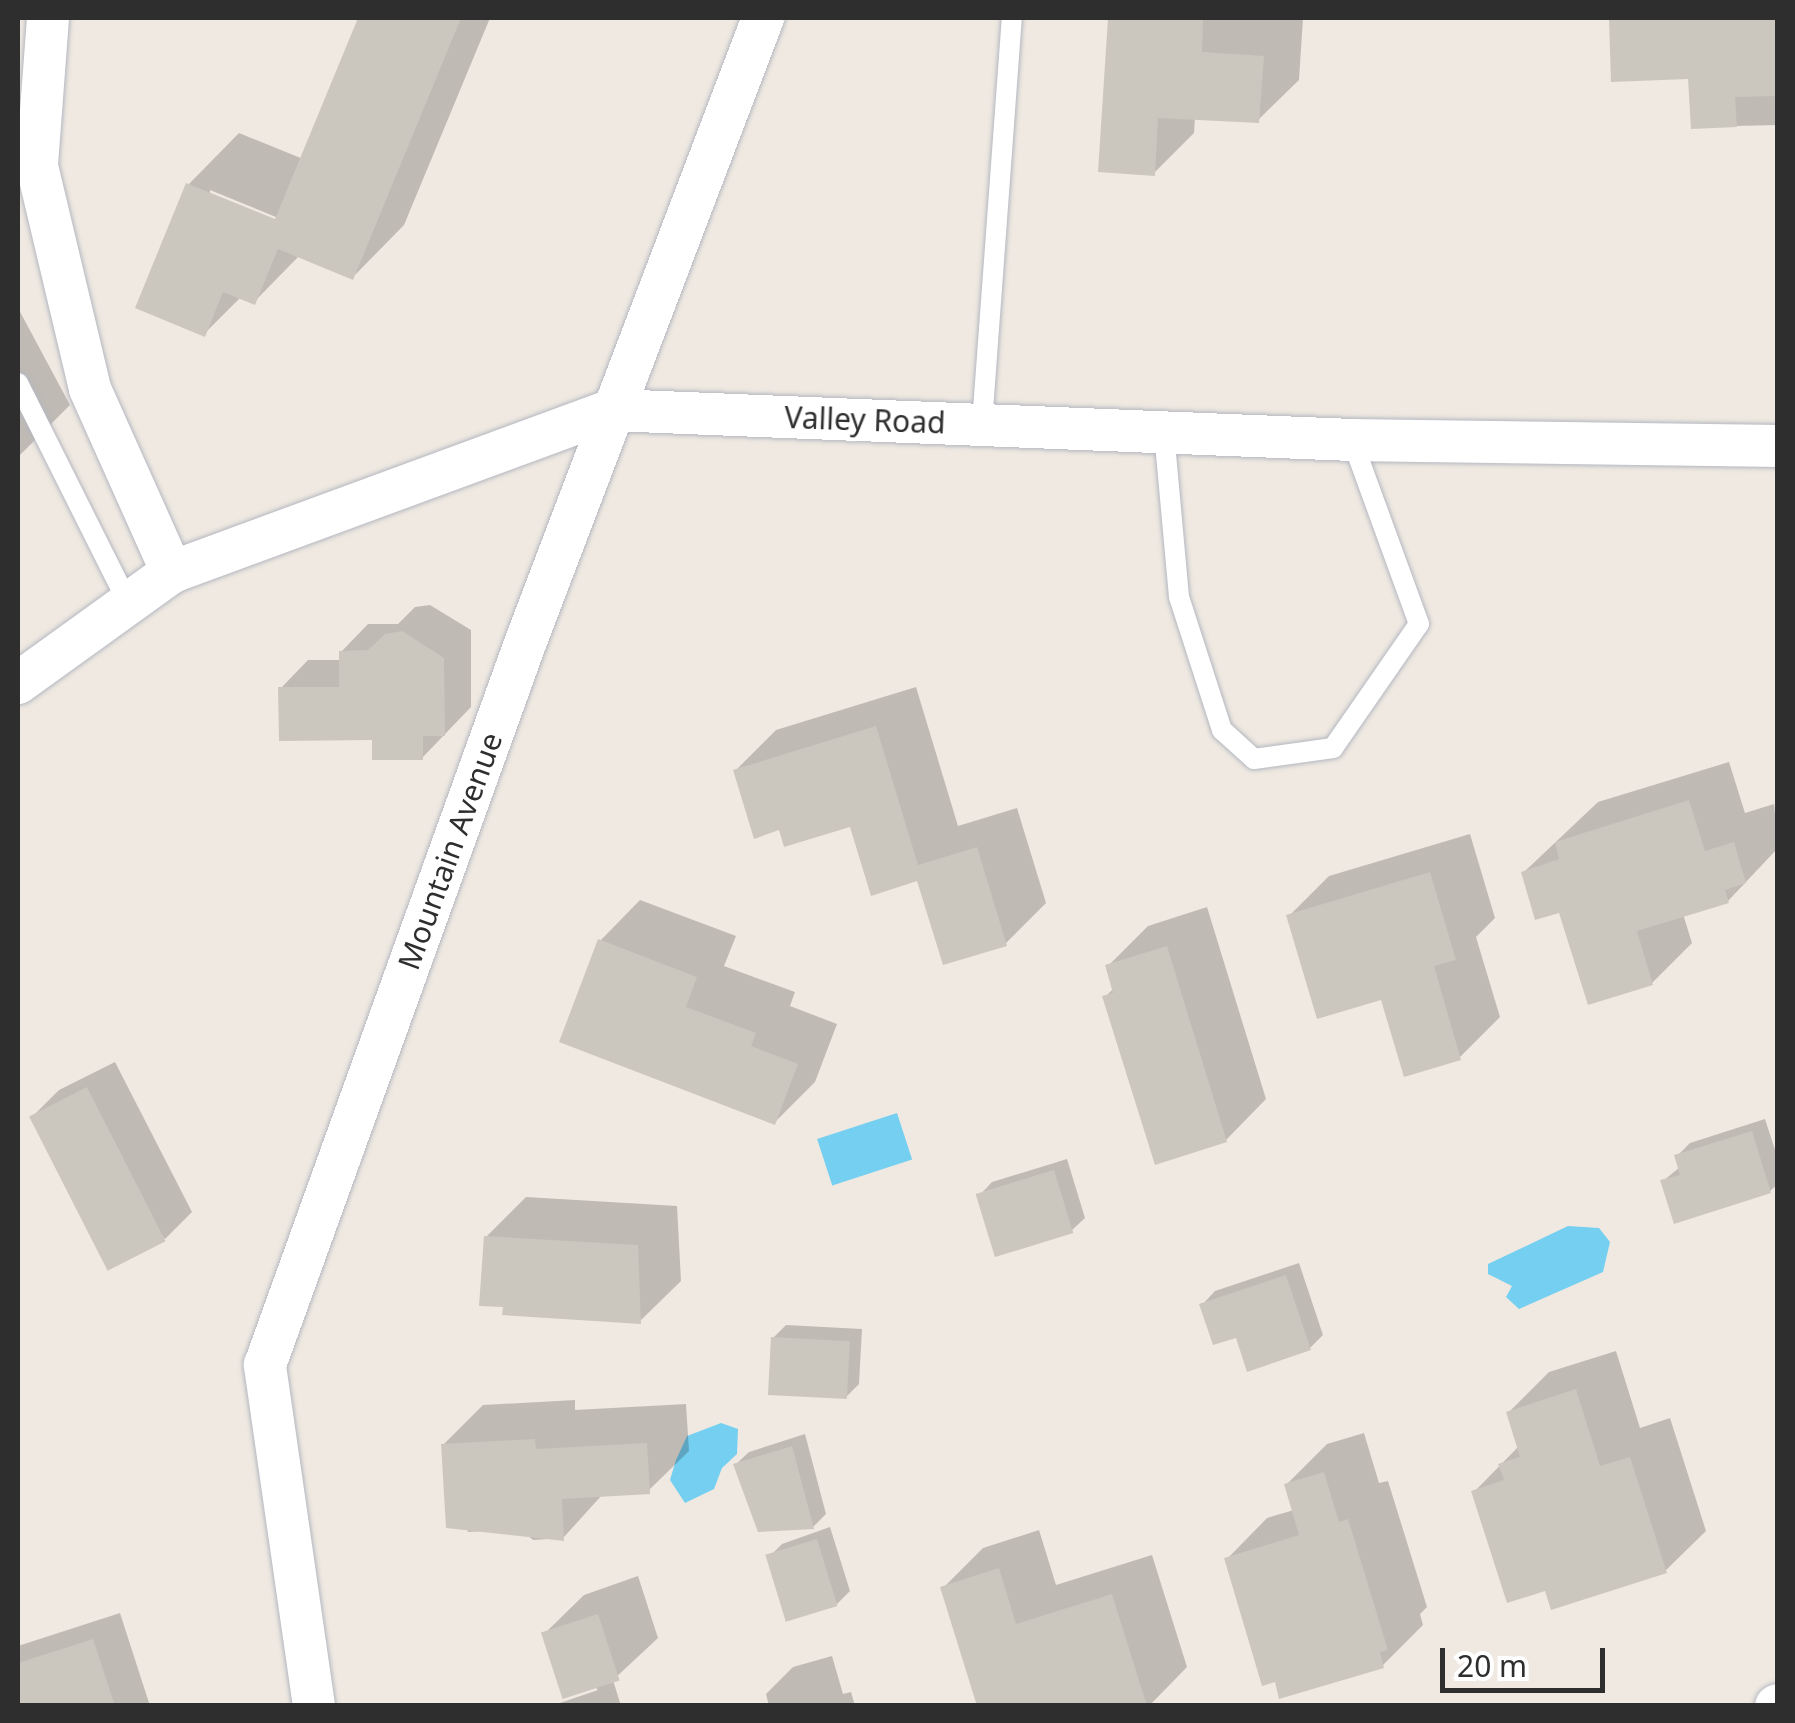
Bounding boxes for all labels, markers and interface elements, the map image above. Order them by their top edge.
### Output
street label: Valley Road [784,399,946,441]
street label: Mountain Avenue [390,728,510,974]
scale bar [1445,1628,1610,1690]
text: 20 m [1457,1645,1527,1686]

